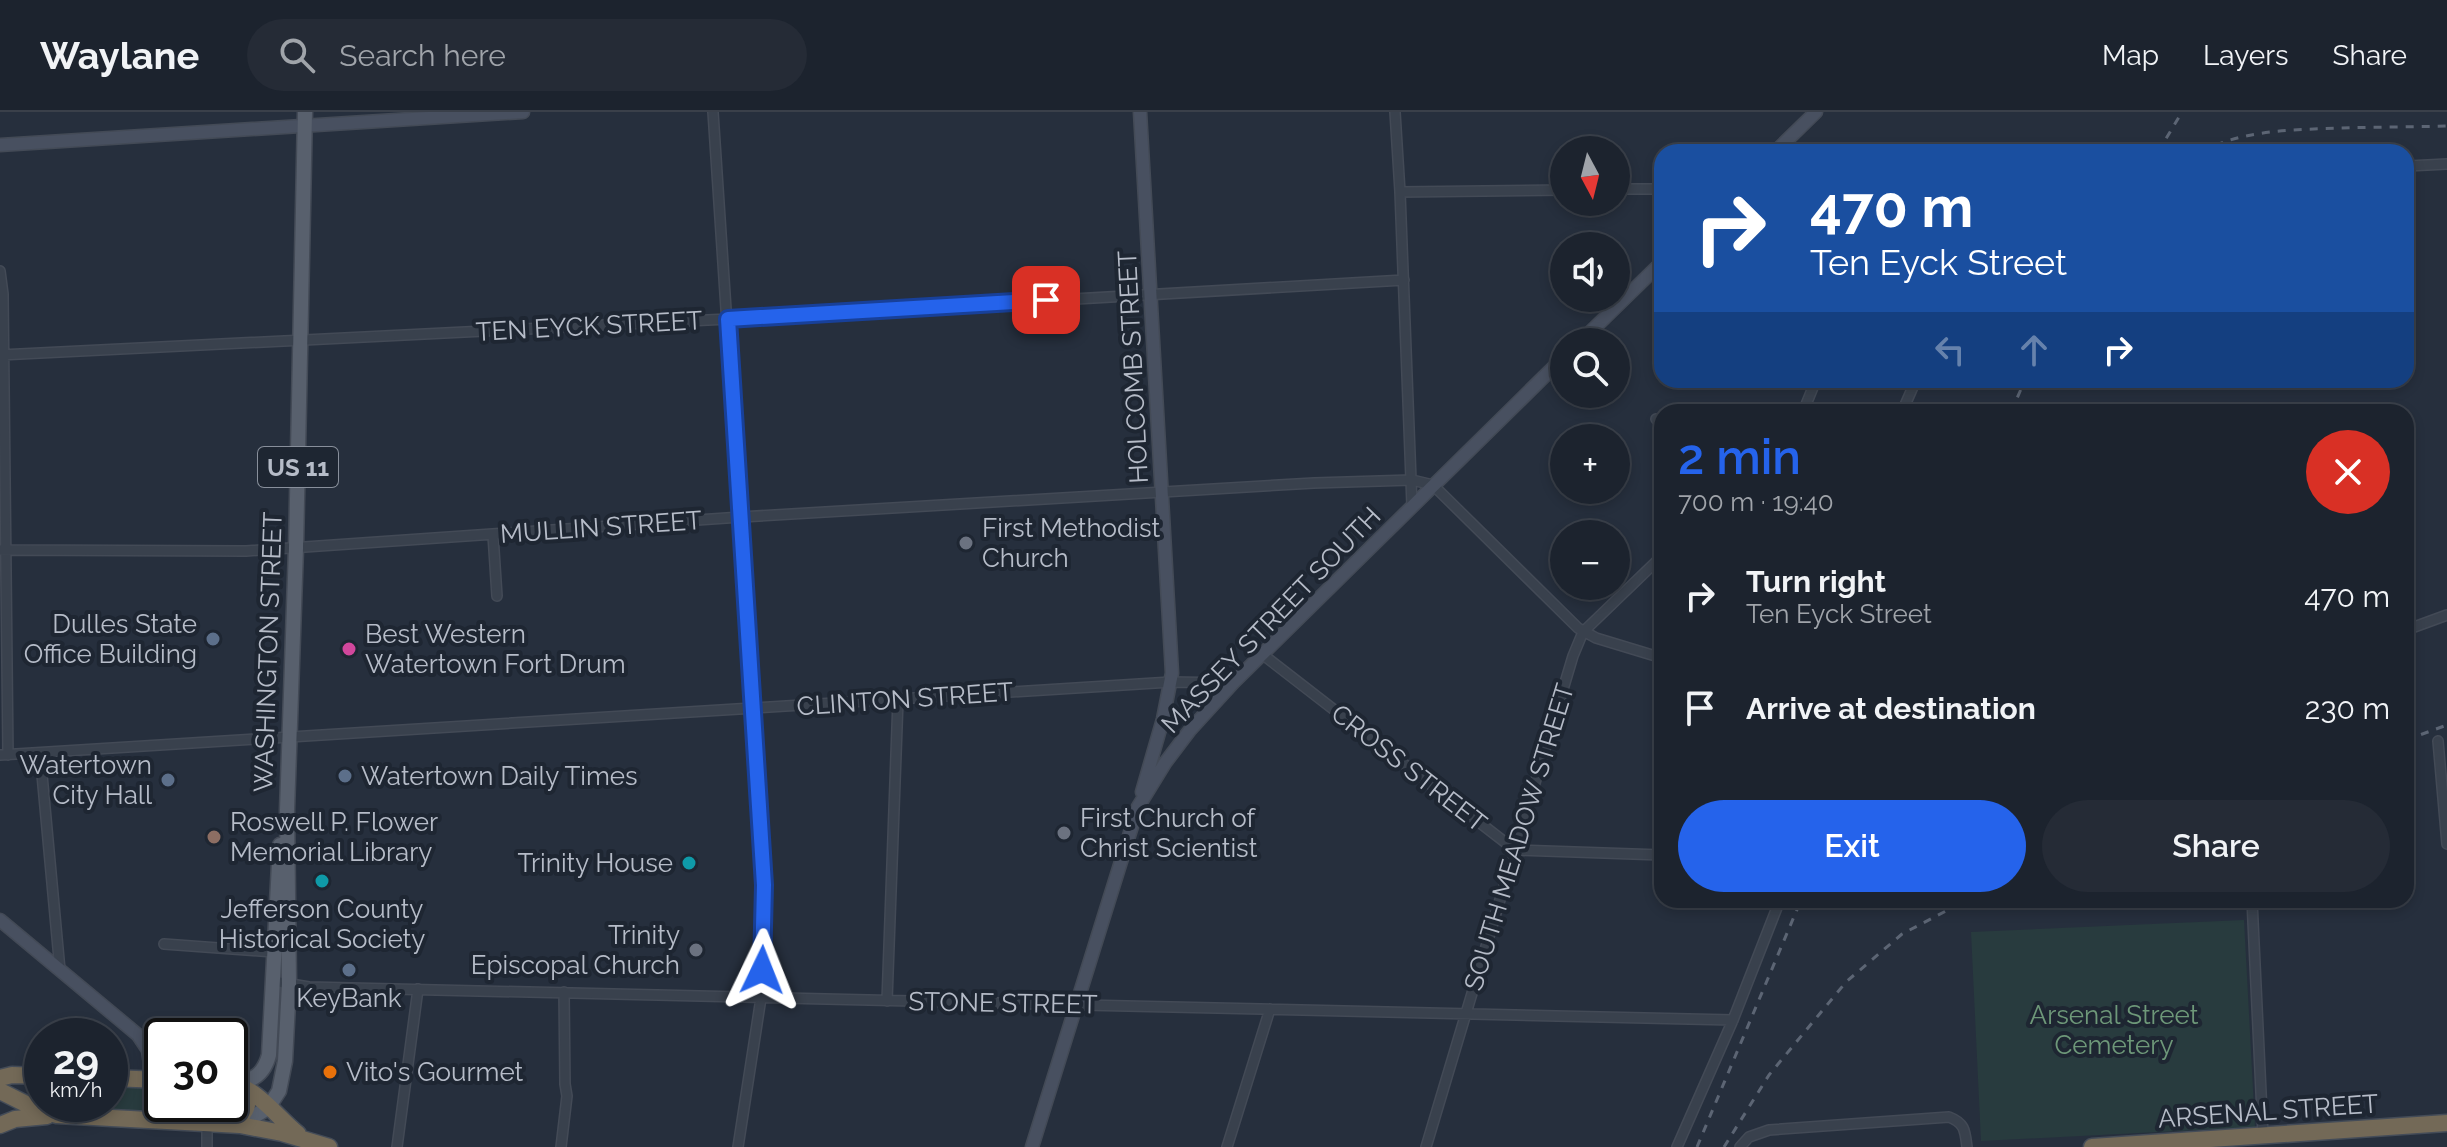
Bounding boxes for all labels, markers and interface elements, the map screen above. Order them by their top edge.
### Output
search box [247,19,807,91]
text: Waylane [40,33,199,78]
icon: search [275,33,319,77]
text: Search here [339,38,506,73]
text: Map [2102,39,2159,72]
text: Layers [2203,39,2289,72]
text: Share [2333,39,2407,72]
north arrow [1550,136,1630,216]
map controls [1550,136,1630,600]
text: 470 m [1810,174,1973,240]
icon: right [1678,176,1782,280]
button: sound [1550,232,1630,312]
text: Ten Eyck Street [1810,241,2067,283]
street label: HOLCOMB STREET [1112,250,1154,484]
pin [1012,266,1080,334]
icon: arrive [1024,278,1068,322]
street label: TEN EYCK STREET [475,305,703,347]
button: search [1550,328,1630,408]
icon: left [1928,328,1972,372]
icon: ahead [2012,328,2056,372]
icon: right [2096,328,2140,372]
button: + [1550,424,1630,504]
text: 2 min [1678,429,1801,485]
button: close [2306,430,2390,514]
road number: US 11 [258,447,338,487]
text: 700 m · 19:40 [1678,487,1834,517]
street label: MASSEY STREET SOUTH [1155,501,1387,739]
street label: MULLIN STREET [499,505,703,549]
street label: WASHINGTON STREET [248,511,288,793]
place label: First Methodist Church [982,513,1160,573]
button: − [1550,520,1630,600]
marker: First Methodist Church [957,534,975,552]
text: Turn right [1746,564,1886,599]
icon: right [1678,574,1722,618]
text: 470 m [2304,579,2390,614]
text: Ten Eyck Street [1746,599,1932,629]
place label: Dulles State Office Building [24,609,197,669]
place label: Best Western Watertown Fort Drum [365,619,626,679]
marker: Dulles State Office Building [204,630,222,648]
marker: Best Western Watertown Fort Drum [340,640,358,658]
street label: CLINTON STREET [796,676,1014,722]
street label: SOUTH MEADOW STREET [1458,680,1580,994]
icon: arrive [1678,686,1722,730]
text: Arrive at destination [1746,691,2036,726]
text: 230 m [2305,691,2390,726]
street label: CROSS STREET [1325,698,1493,838]
place label: Watertown City Hall [19,750,153,810]
place label: Watertown Daily Times [361,761,638,791]
marker: Watertown Daily Times [336,767,354,785]
marker: Watertown City Hall [159,771,177,789]
button: Exit [1678,800,2026,892]
button: Share [2042,800,2390,892]
place label: First Church of Christ Scientist [1080,803,1258,863]
place label: Roswell P. Flower Memorial Library [230,807,438,867]
marker: First Church of Christ Scientist [1055,824,1073,842]
marker: Roswell P. Flower Memorial Library [205,828,223,846]
place label: Trinity House [517,848,673,878]
marker: Trinity House [680,854,698,872]
marker: Jefferson County Historical Society [313,872,331,890]
place label: Jefferson County Historical Society [219,894,425,954]
place label: Trinity Episcopal Church [471,920,680,980]
position arrow [720,928,804,1012]
marker: Trinity Episcopal Church [687,941,705,959]
marker: KeyBank [340,961,358,979]
place label: KeyBank [296,983,402,1013]
street label: STONE STREET [908,986,1098,1020]
park label: Arsenal Street Cemetery [2030,1000,2199,1060]
speed limit sign: 30 [144,1018,248,1122]
text: 29 [53,1036,99,1083]
place label: Vito's Gourmet [346,1057,524,1087]
marker: Vito's Gourmet [321,1063,339,1081]
text: km/h [50,1078,102,1102]
street label: ARSENAL STREET [2157,1088,2379,1134]

